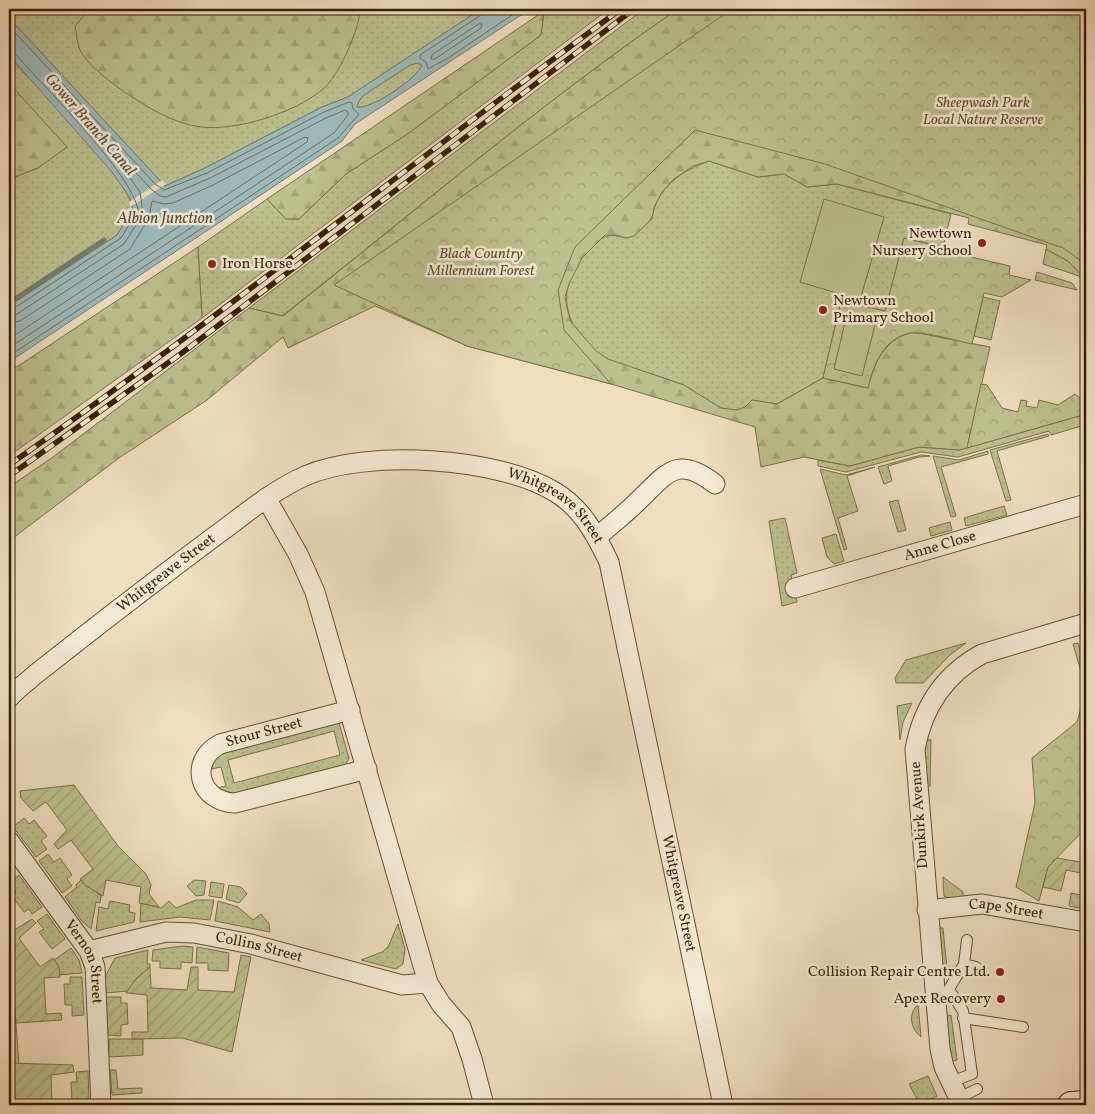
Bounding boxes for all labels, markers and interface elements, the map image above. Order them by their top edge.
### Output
water label: Gower Branch Canal [39,69,141,181]
park label: Sheepwash Park Local Nature Reserve [923,93,1044,131]
water label: Albion Junction [116,208,213,230]
place label: Newtown Nursery School [872,224,972,262]
marker: Newtown Nursery School [976,237,988,249]
park label: Black Country Millennium Forest [426,244,536,282]
place label: Iron Horse [222,254,293,275]
marker: Iron Horse [206,258,218,270]
place label: Newtown Primary School [833,291,934,329]
marker: Newtown Primary School [817,304,829,316]
street label: Whitgreave Street [505,463,608,548]
street label: Anne Close [901,526,979,567]
street label: Whitgreave Street [112,529,220,617]
street label: Stour Street [223,713,305,753]
street label: Dunkirk Avenue [906,761,934,869]
street label: Whitgreave Street [656,833,701,954]
street label: Cape Street [968,893,1045,925]
street label: Vernon Street [59,915,107,1005]
street label: Collins Street [214,927,305,968]
place label: Collision Repair Centre Ltd. [808,962,990,983]
marker: Collision Repair Centre Ltd. [994,966,1006,978]
place label: Apex Recovery [894,989,991,1010]
marker: Apex Recovery [995,993,1007,1005]

